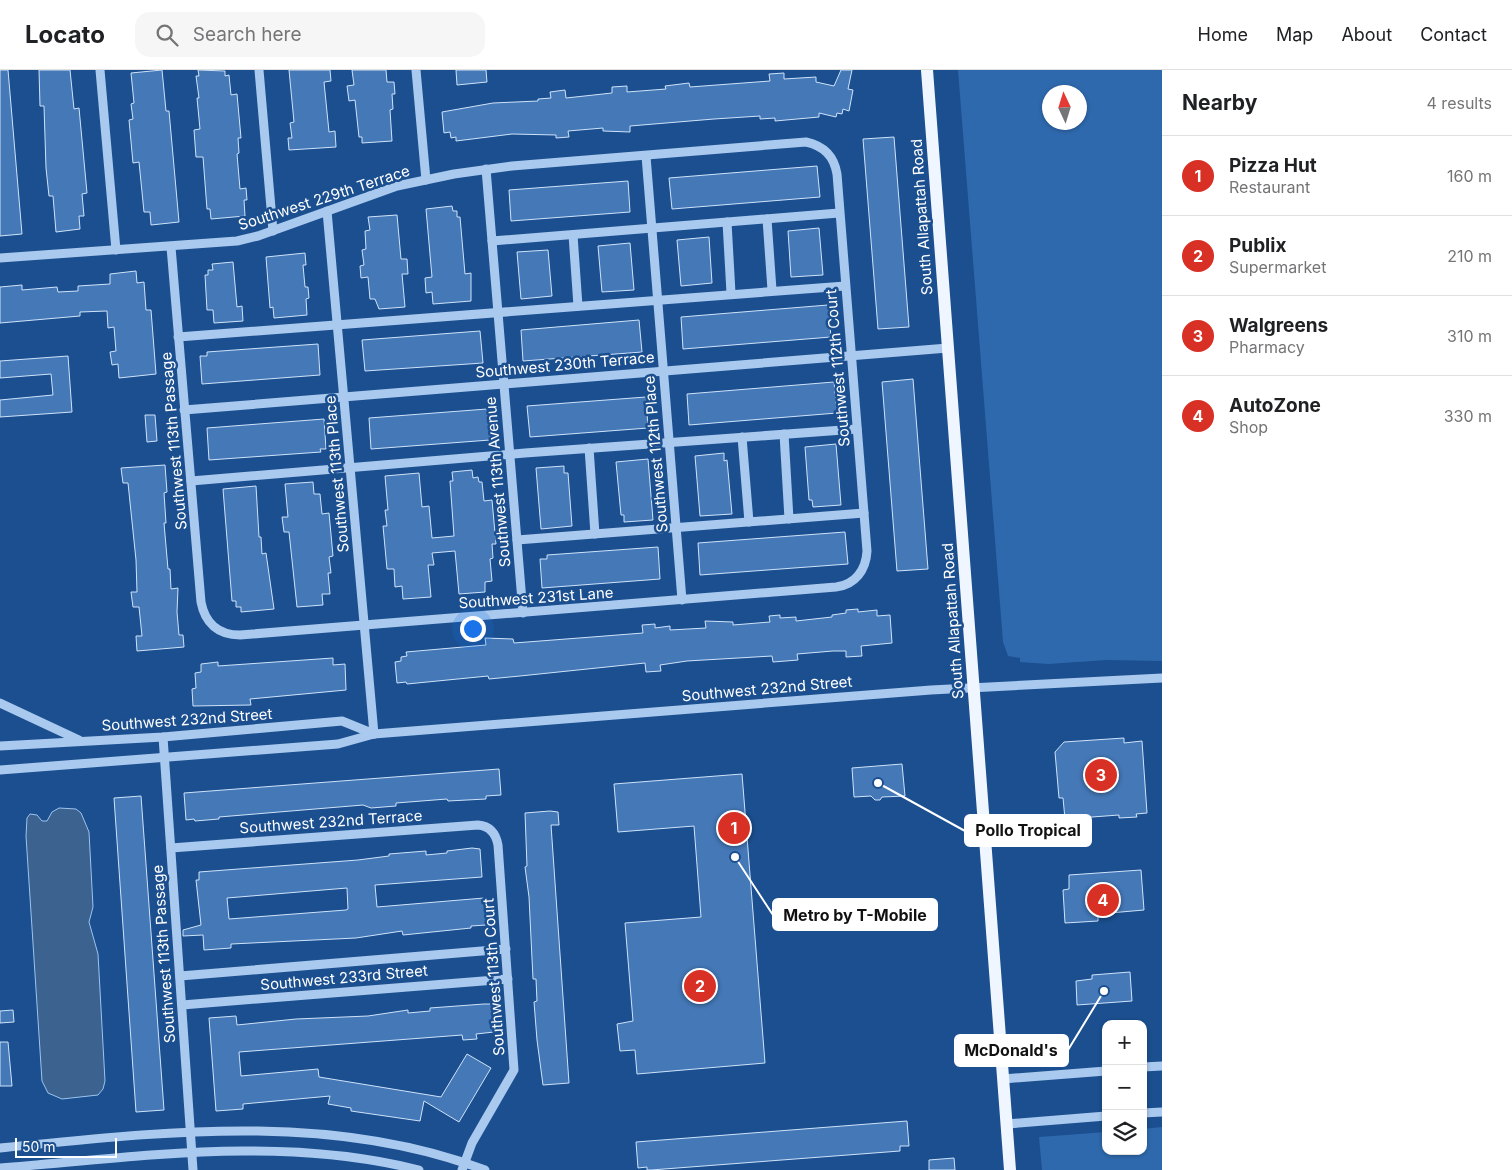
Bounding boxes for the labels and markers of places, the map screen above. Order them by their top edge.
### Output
pin: 3 [1085,756,1117,794]
pin: 1 [718,809,750,847]
callout: Pollo Tropical [965,815,1091,846]
pin: 4 [1087,881,1119,919]
callout: Metro by T-Mobile [773,899,937,930]
pin: 2 [684,967,716,1005]
callout: McDonald's [955,1035,1068,1066]

